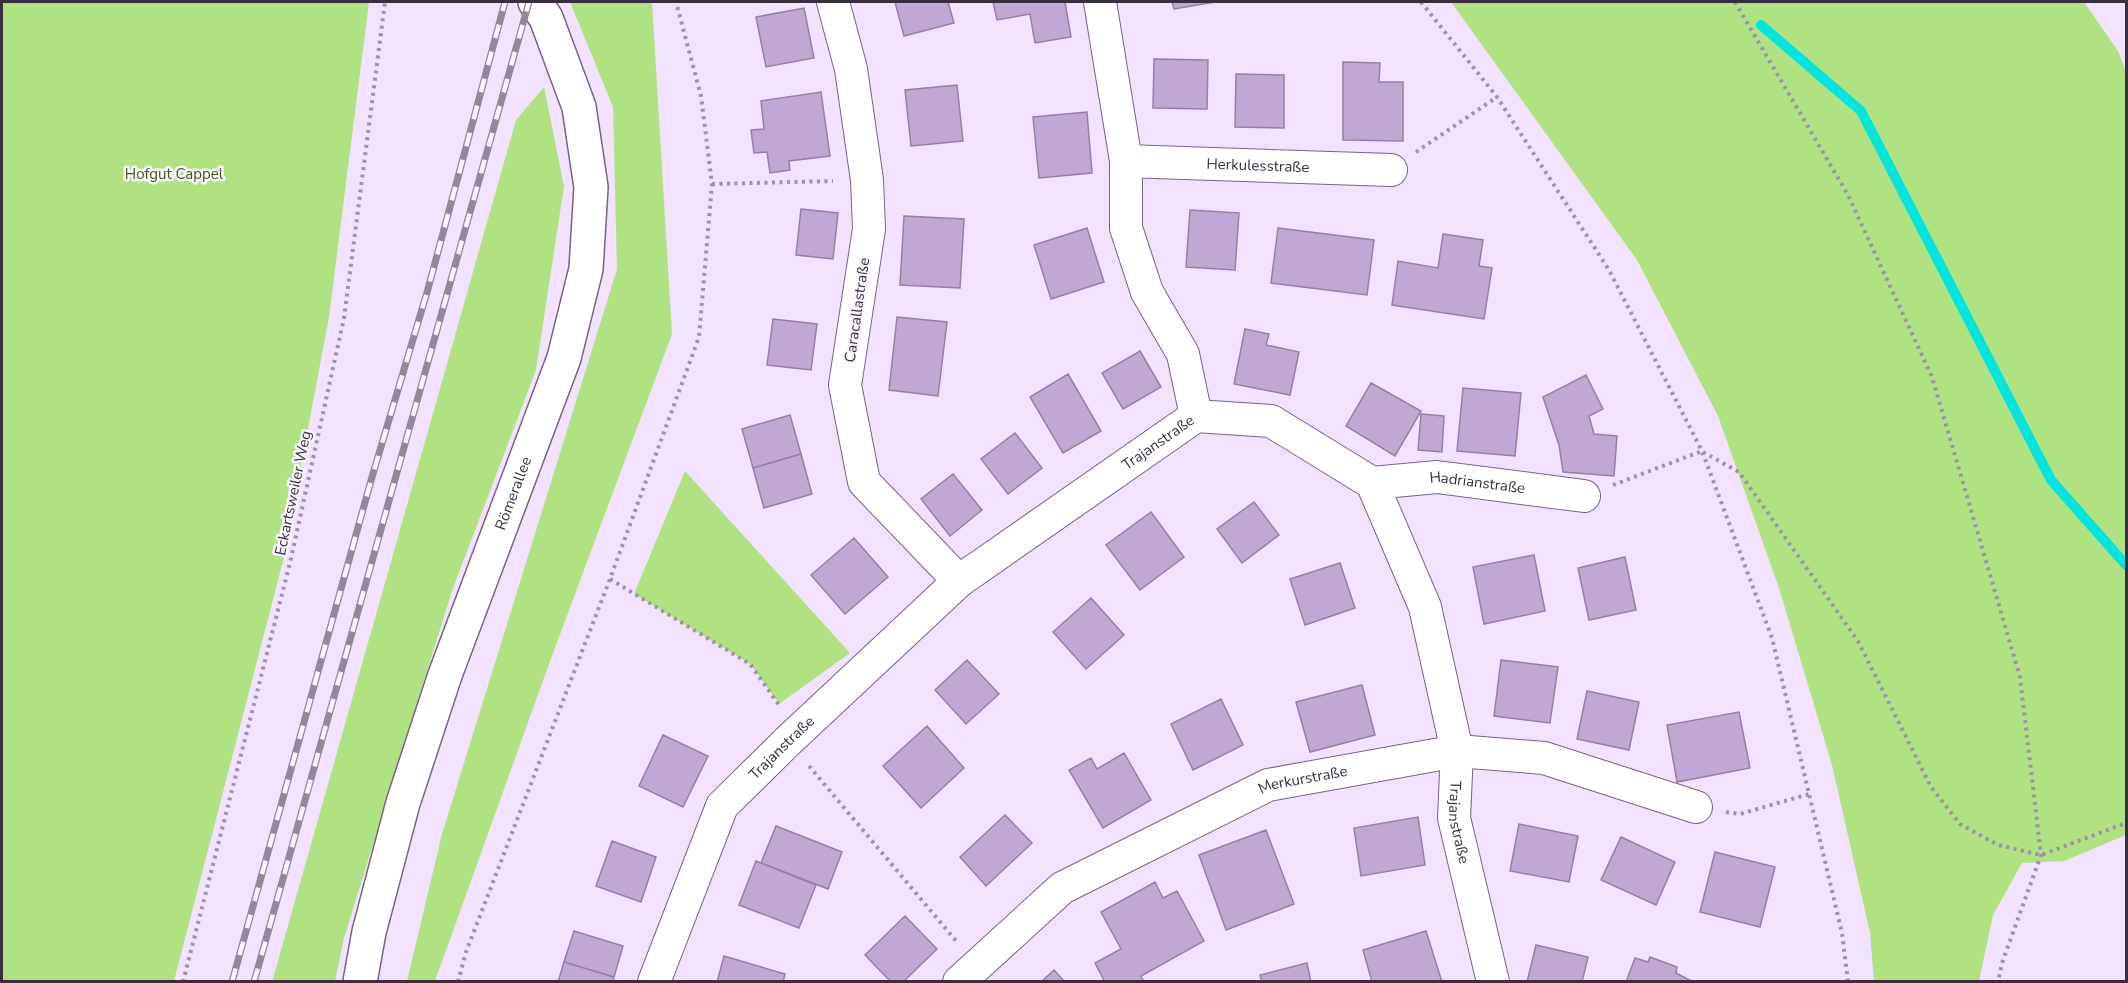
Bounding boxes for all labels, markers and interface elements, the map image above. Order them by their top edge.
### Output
street label: Herkulesstraße [1206,154,1310,177]
park label: Hofgut Cappel [125,164,224,184]
street label: Caracallastraße [840,256,874,364]
street label: Trajanstraße [1118,410,1198,475]
street label: Eckartsweiler Weg [270,429,316,557]
street label: Römerallee [490,454,536,533]
street label: Hadrianstraße [1429,467,1526,498]
street label: Trajanstraße [744,711,819,784]
street label: Merkurstraße [1255,761,1349,798]
street label: Trajanstraße [1444,780,1475,866]

